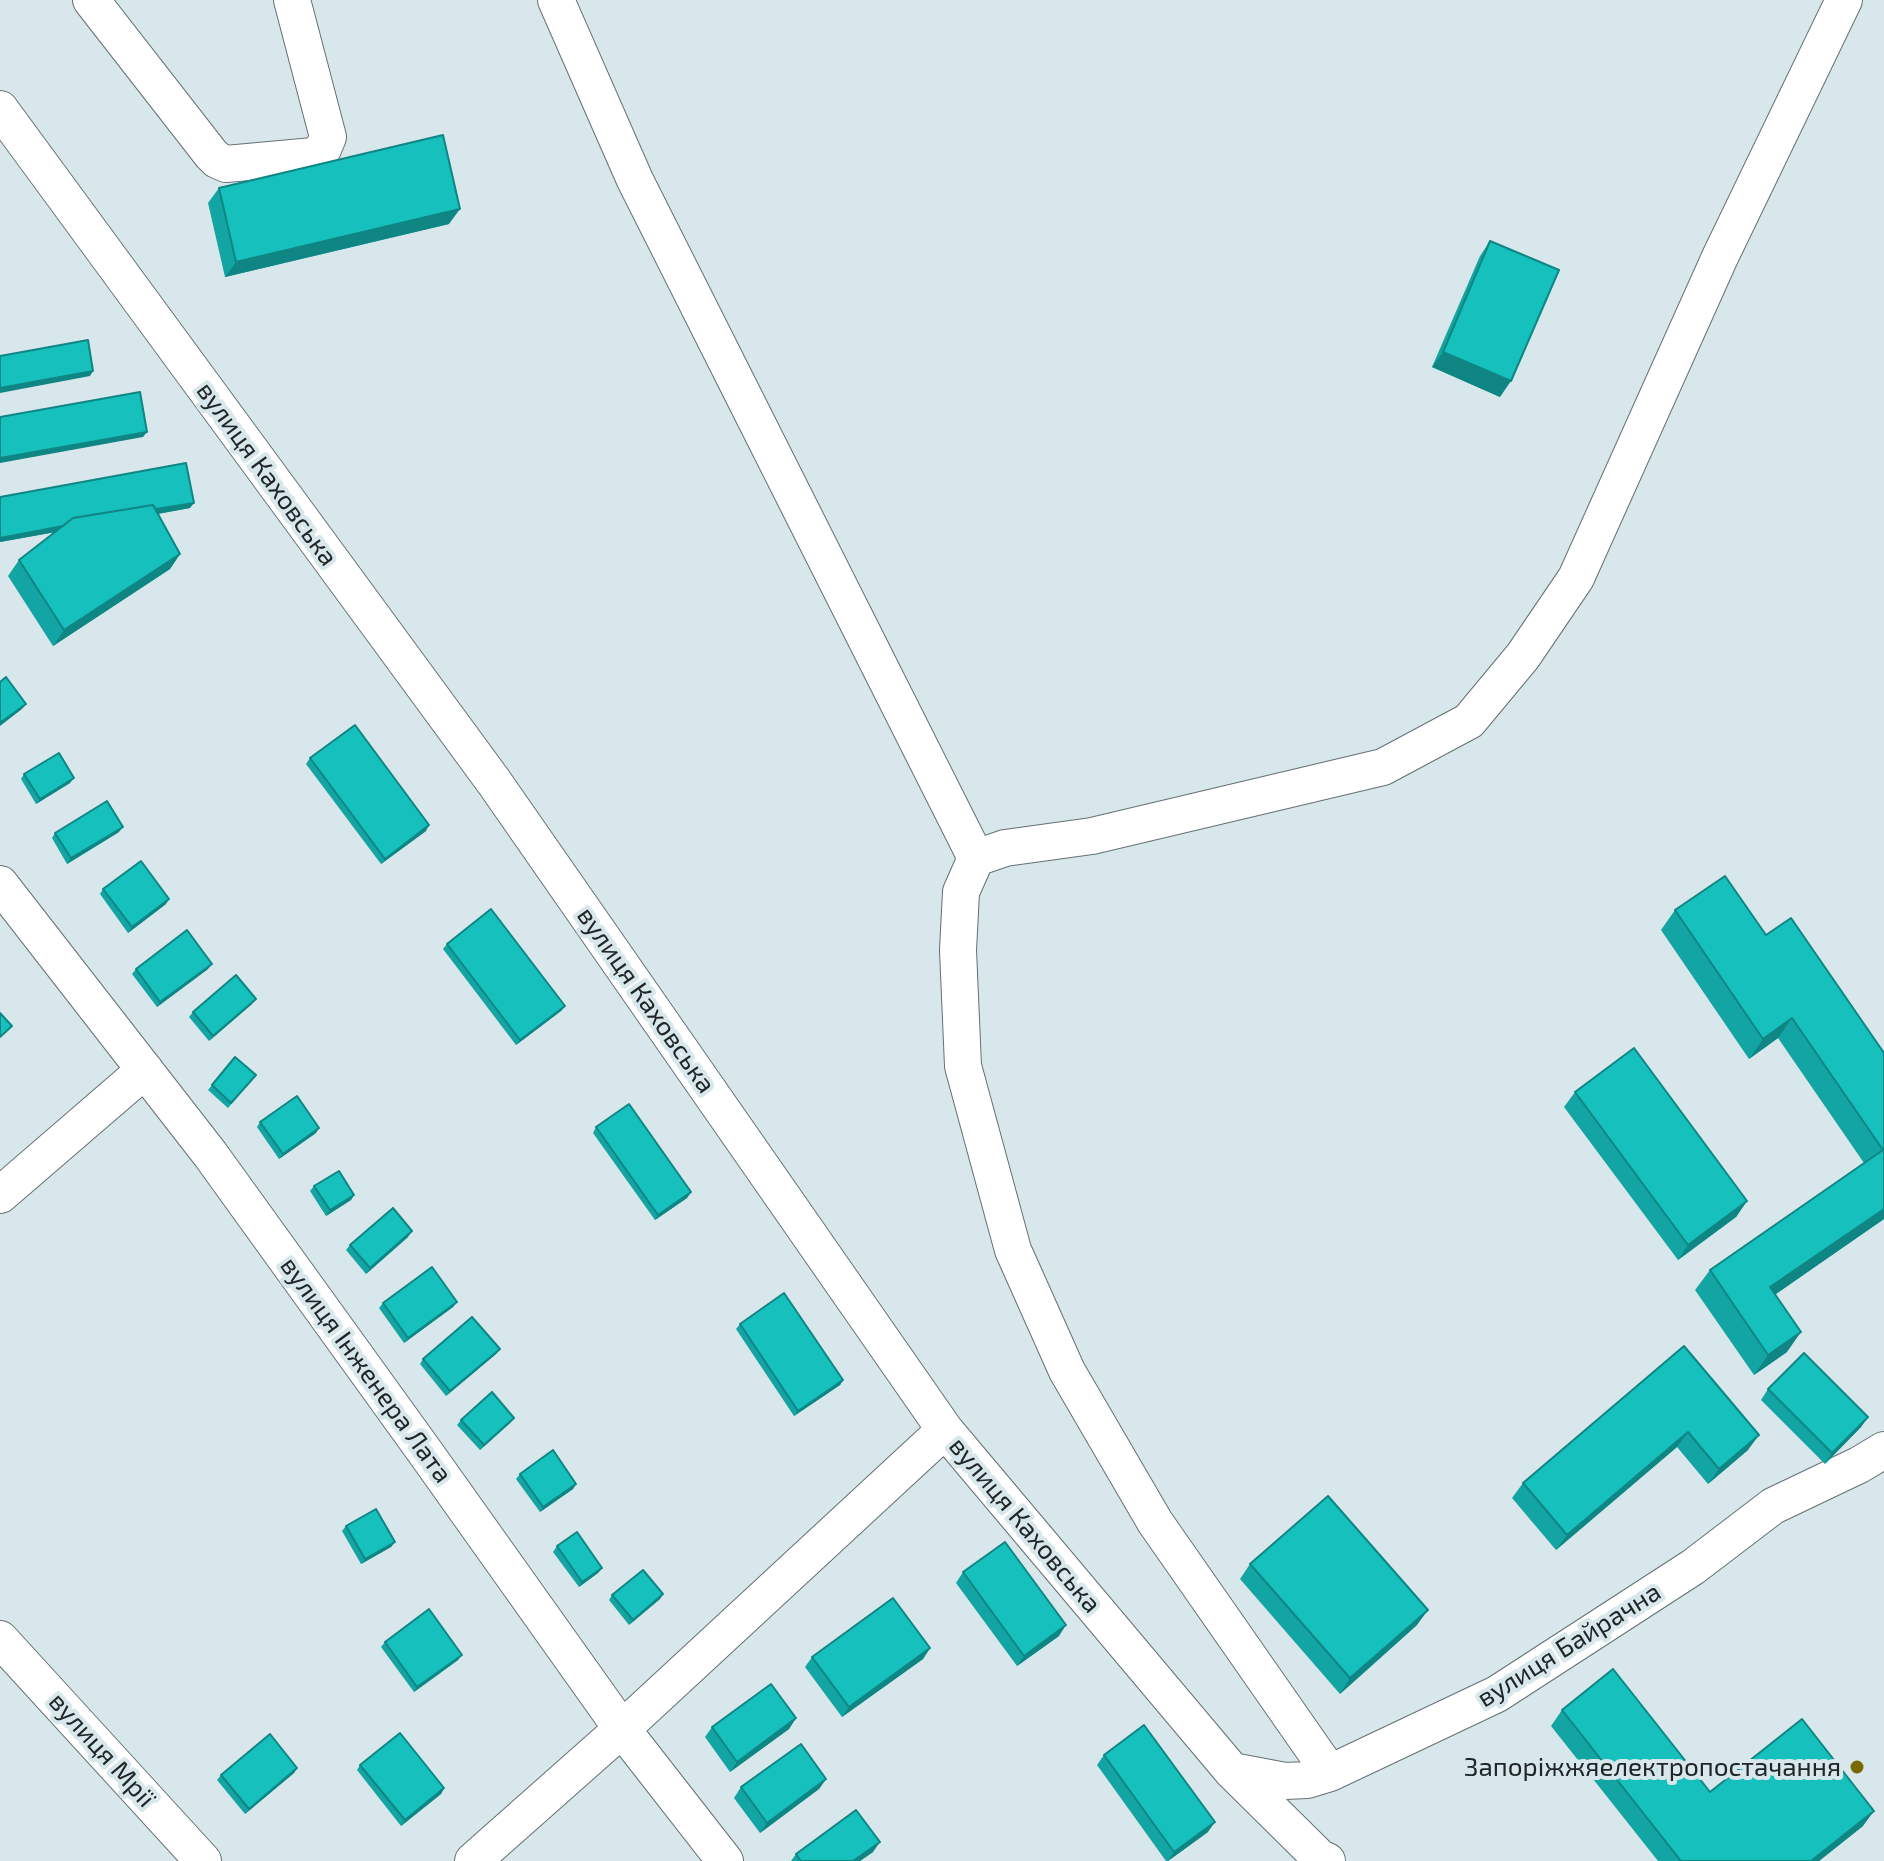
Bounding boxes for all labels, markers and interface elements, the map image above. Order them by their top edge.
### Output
street label: вулиця Каховська [190,376,344,572]
street label: вулиця Каховська [570,901,722,1099]
street label: вулиця Інженера Лата [274,1251,458,1489]
street label: вулиця Каховська [942,1431,1108,1619]
street label: вулиця Байрачна [1472,1576,1666,1714]
street label: вулиця Мрії [42,1686,162,1814]
place label: Запоріжжяелектропостачання [1464,1751,1841,1783]
marker: Запоріжжяелектропостачання [1848,1758,1866,1776]

